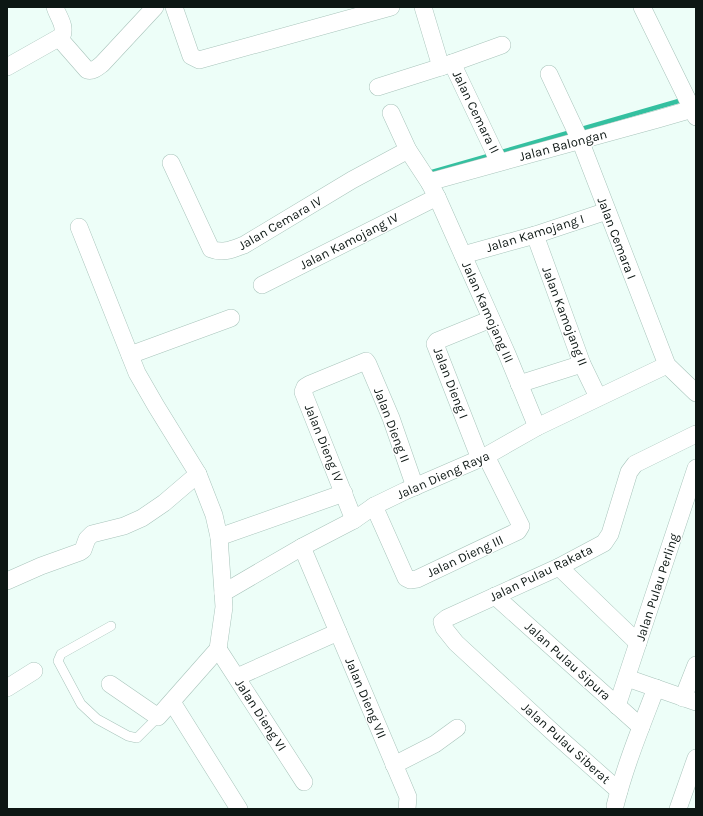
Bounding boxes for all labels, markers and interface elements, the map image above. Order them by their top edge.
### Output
street label: Jalan Cemara II [449,68,503,156]
street label: Jalan Balongan [517,126,609,164]
street label: Jalan Cemara IV [236,193,325,253]
street label: Jalan Cemara I [594,195,640,281]
street label: Jalan Kamojang IV [297,209,402,272]
street label: Jalan Kamojang I [484,211,586,255]
street label: Jalan Kamojang III [459,259,517,365]
street label: Jalan Kamojang II [539,264,591,368]
street label: Jalan Dieng I [431,345,471,421]
street label: Jalan Dieng II [371,386,413,464]
street label: Jalan Dieng IV [302,402,347,485]
street label: Jalan Dieng Raya [394,448,492,502]
street label: Jalan Pulau Perling [633,531,682,643]
street label: Jalan Dieng III [424,532,506,580]
street label: Jalan Pulau Rakata [487,542,595,604]
street label: Jalan Pulau Sipura [522,619,614,703]
street label: Jalan Dieng VII [342,655,390,741]
street label: Jalan Dieng VI [232,676,290,754]
street label: Jalan Pulau Siberat [519,699,613,787]

